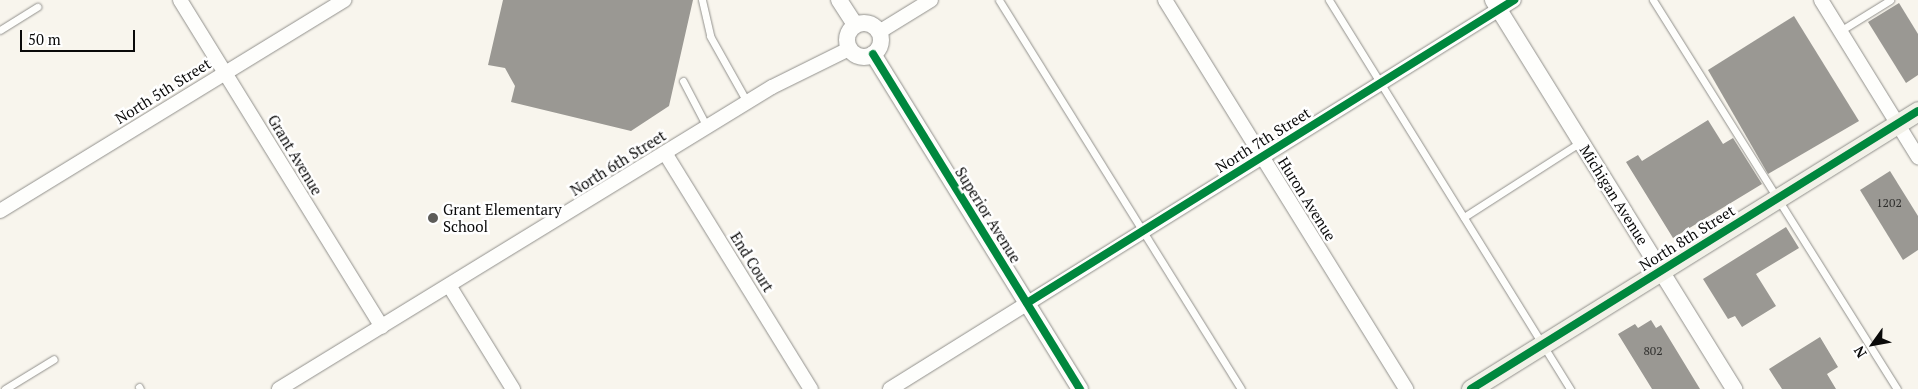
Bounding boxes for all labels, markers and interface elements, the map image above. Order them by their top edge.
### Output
scale bar [22,20,138,52]
text: 50 m [28,29,61,49]
street label: North 5th Street [112,54,214,128]
street label: North 7th Street [1212,104,1314,176]
street label: Grant Avenue [264,111,326,199]
street label: North 6th Street [567,126,669,200]
street label: Michigan Avenue [1576,141,1652,249]
street label: Huron Avenue [1274,154,1340,244]
street label: Superior Avenue [951,164,1025,266]
house number: 1202 [1876,196,1902,210]
place label: Grant Elementary School [443,200,562,235]
street label: North 8th Street [1636,201,1738,275]
marker: Grant Elementary School [427,212,439,224]
street label: End Court [727,229,777,295]
north arrow [1848,319,1898,369]
text: N [1849,343,1871,362]
house number: 802 [1643,344,1663,358]

